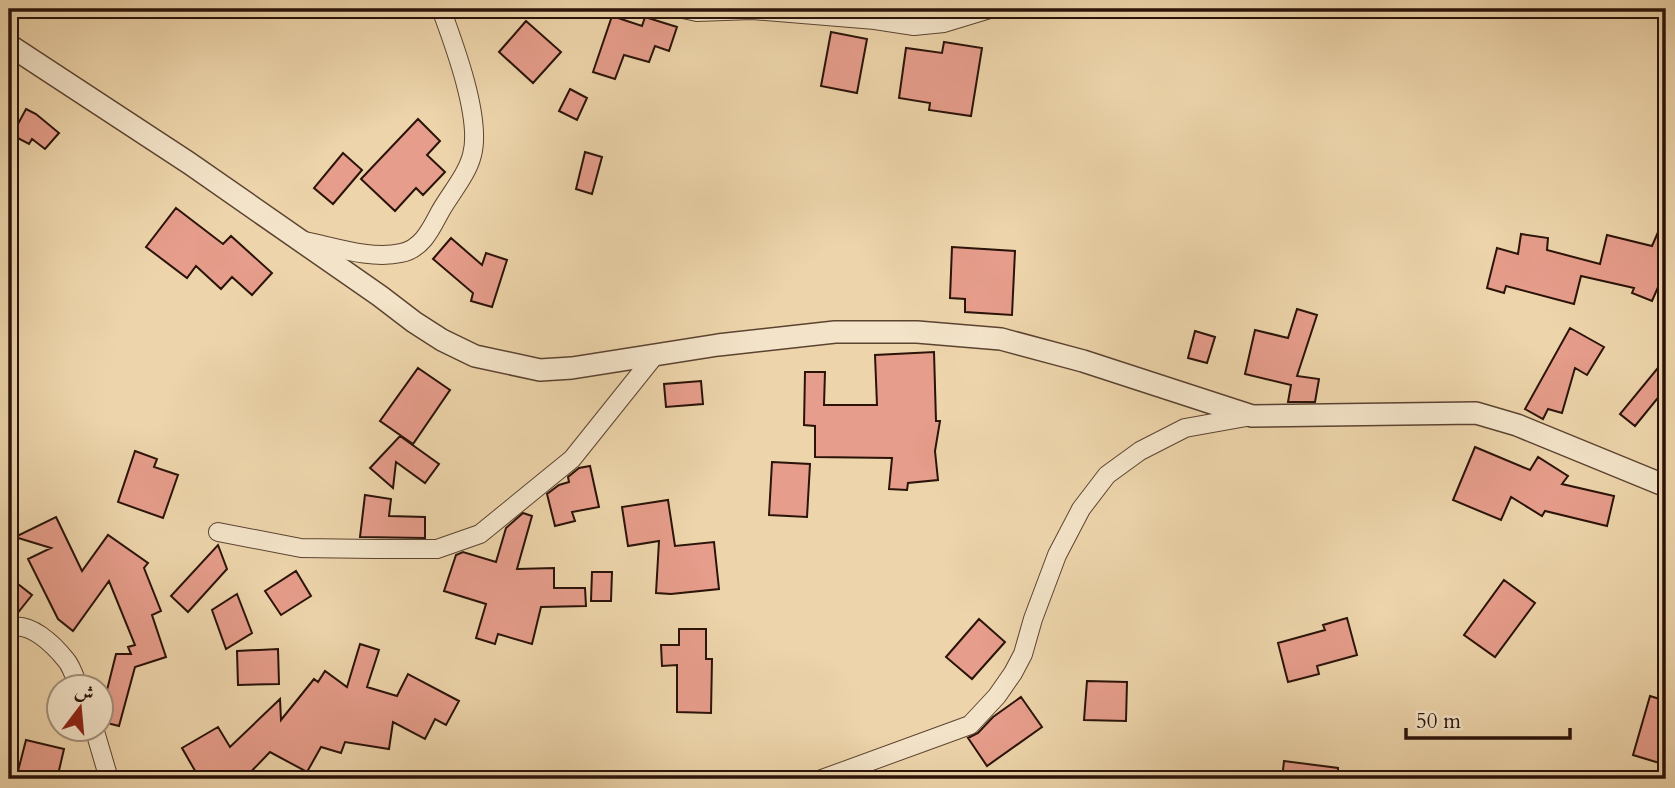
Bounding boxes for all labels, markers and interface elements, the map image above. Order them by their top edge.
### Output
north arrow [46,672,116,742]
text: ش [72,678,97,708]
scale bar [1406,697,1570,741]
text: 50 m [1416,707,1461,736]

